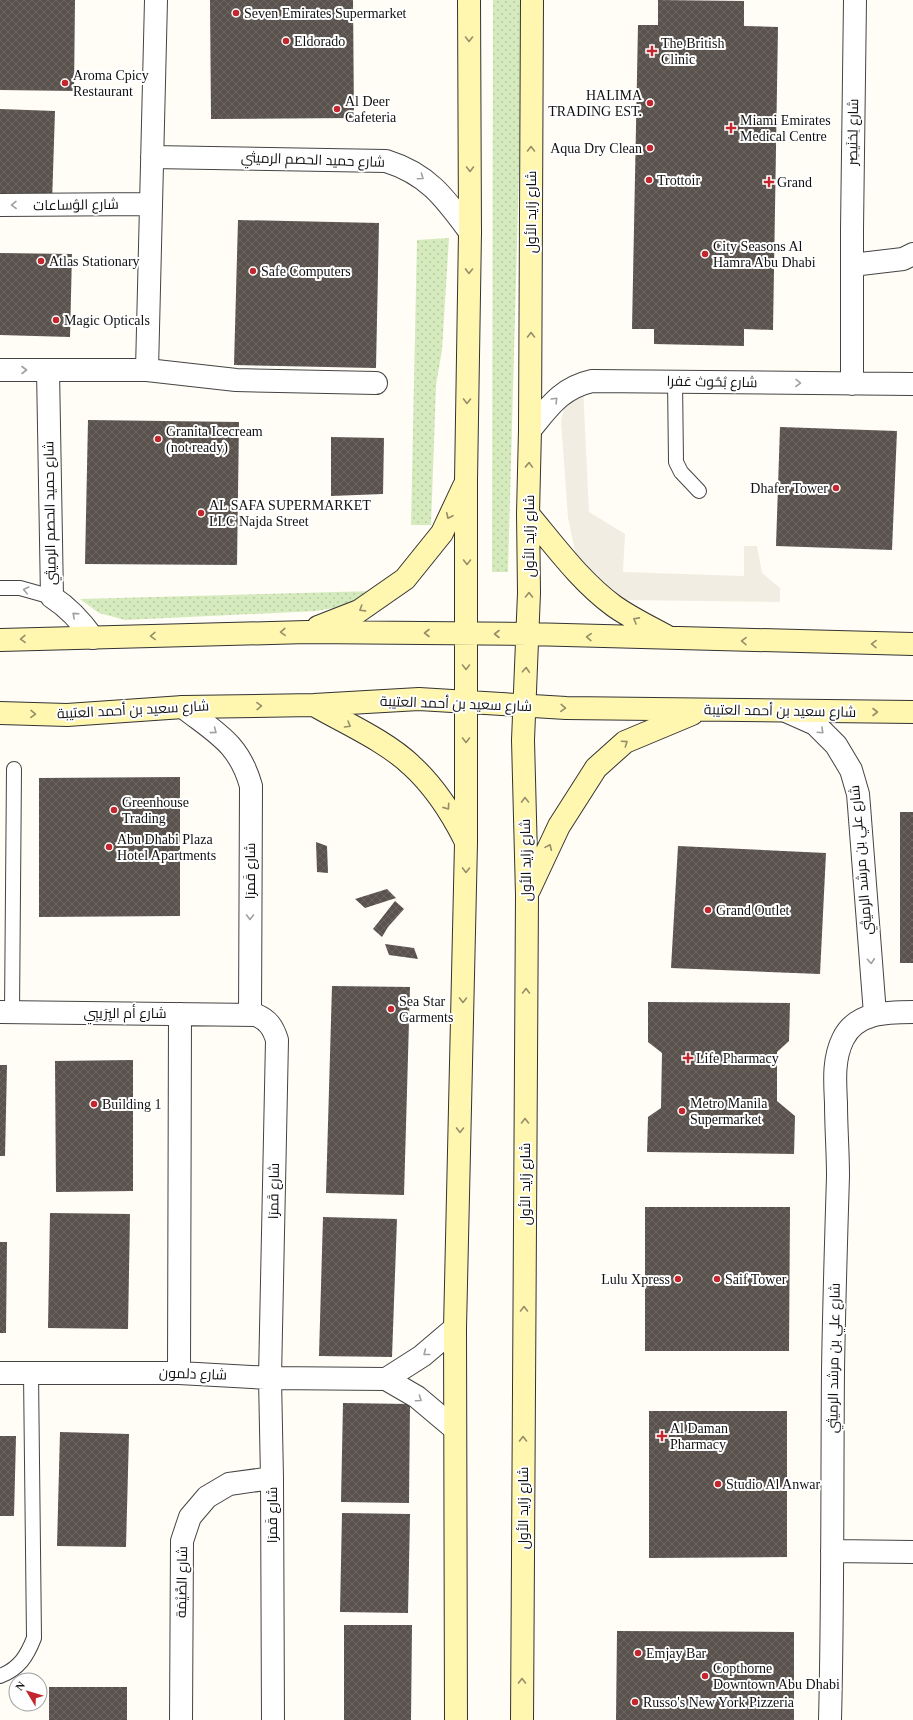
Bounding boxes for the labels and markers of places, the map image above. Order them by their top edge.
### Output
place label: Seven Emirates Supermarket [244,6,407,21]
marker: Seven Emirates Supermarket [231,8,241,18]
place label: Eldorado [294,34,345,49]
marker: Eldorado [281,36,291,46]
place label: The British Clinic [661,36,724,67]
marker: The British Clinic [646,45,658,57]
place label: Aroma Cpicy Restaurant [73,68,149,99]
marker: Aroma Cpicy Restaurant [60,78,70,88]
place label: HALIMA TRADING EST. [548,88,643,119]
place label: Al Deer Cafeteria [345,94,397,125]
marker: HALIMA TRADING EST. [645,98,655,108]
marker: Al Deer Cafeteria [332,104,342,114]
place label: Miami Emirates Medical Centre [740,113,831,144]
marker: Miami Emirates Medical Centre [725,122,737,134]
place label: Aqua Dry Clean [550,141,642,156]
marker: Aqua Dry Clean [645,143,655,153]
place label: Trottoir [657,173,700,188]
marker: Trottoir [644,175,654,185]
place label: Grand [777,175,812,190]
marker: Grand [764,177,774,187]
place label: City Seasons Al Hamra Abu Dhabi [713,239,816,270]
marker: City Seasons Al Hamra Abu Dhabi [700,249,710,259]
place label: Atlas Stationary [49,254,140,269]
marker: Atlas Stationary [36,256,46,266]
place label: Safe Computers [261,264,351,279]
marker: Safe Computers [248,266,258,276]
place label: Magic Opticals [64,313,150,328]
marker: Magic Opticals [51,315,61,325]
place label: Granita Icecream (not ready) [166,424,263,456]
marker: Granita Icecream (not ready) [153,434,163,444]
place label: Dhafer Tower [750,481,828,496]
marker: Dhafer Tower [831,483,841,493]
place label: AL SAFA SUPERMARKET LLC Najda Street [209,498,371,529]
marker: AL SAFA SUPERMARKET LLC Najda Street [196,508,206,518]
place label: Greenhouse Trading [122,795,189,826]
marker: Greenhouse Trading [109,805,119,815]
place label: Abu Dhabi Plaza Hotel Apartments [117,832,216,863]
marker: Abu Dhabi Plaza Hotel Apartments [104,842,114,852]
place label: Grand Outlet [716,903,790,918]
marker: Grand Outlet [703,905,713,915]
place label: Sea Star Garments [399,994,453,1025]
marker: Sea Star Garments [386,1004,396,1014]
place label: Life Pharmacy [696,1051,779,1066]
marker: Life Pharmacy [683,1053,693,1063]
place label: Metro Manila Supermarket [690,1096,768,1127]
place label: Building 1 [102,1097,162,1112]
marker: Building 1 [89,1099,99,1109]
marker: Metro Manila Supermarket [677,1106,687,1116]
place label: Lulu Xpress [601,1272,670,1287]
place label: Saif Tower [725,1272,787,1287]
marker: Lulu Xpress [673,1274,683,1284]
marker: Saif Tower [712,1274,722,1284]
place label: Al Daman Pharmacy [670,1421,728,1452]
marker: Al Daman Pharmacy [657,1431,667,1441]
place label: Studio Al Anwar [726,1477,820,1492]
marker: Studio Al Anwar [713,1479,723,1489]
place label: Emjay Bar [646,1646,707,1661]
marker: Emjay Bar [633,1648,643,1658]
place label: Copthorne Downtown Abu Dhabi [713,1661,840,1692]
marker: Copthorne Downtown Abu Dhabi [700,1671,710,1681]
place label: Russo's New York Pizzeria [643,1695,795,1710]
marker: Russo's New York Pizzeria [630,1697,640,1707]

